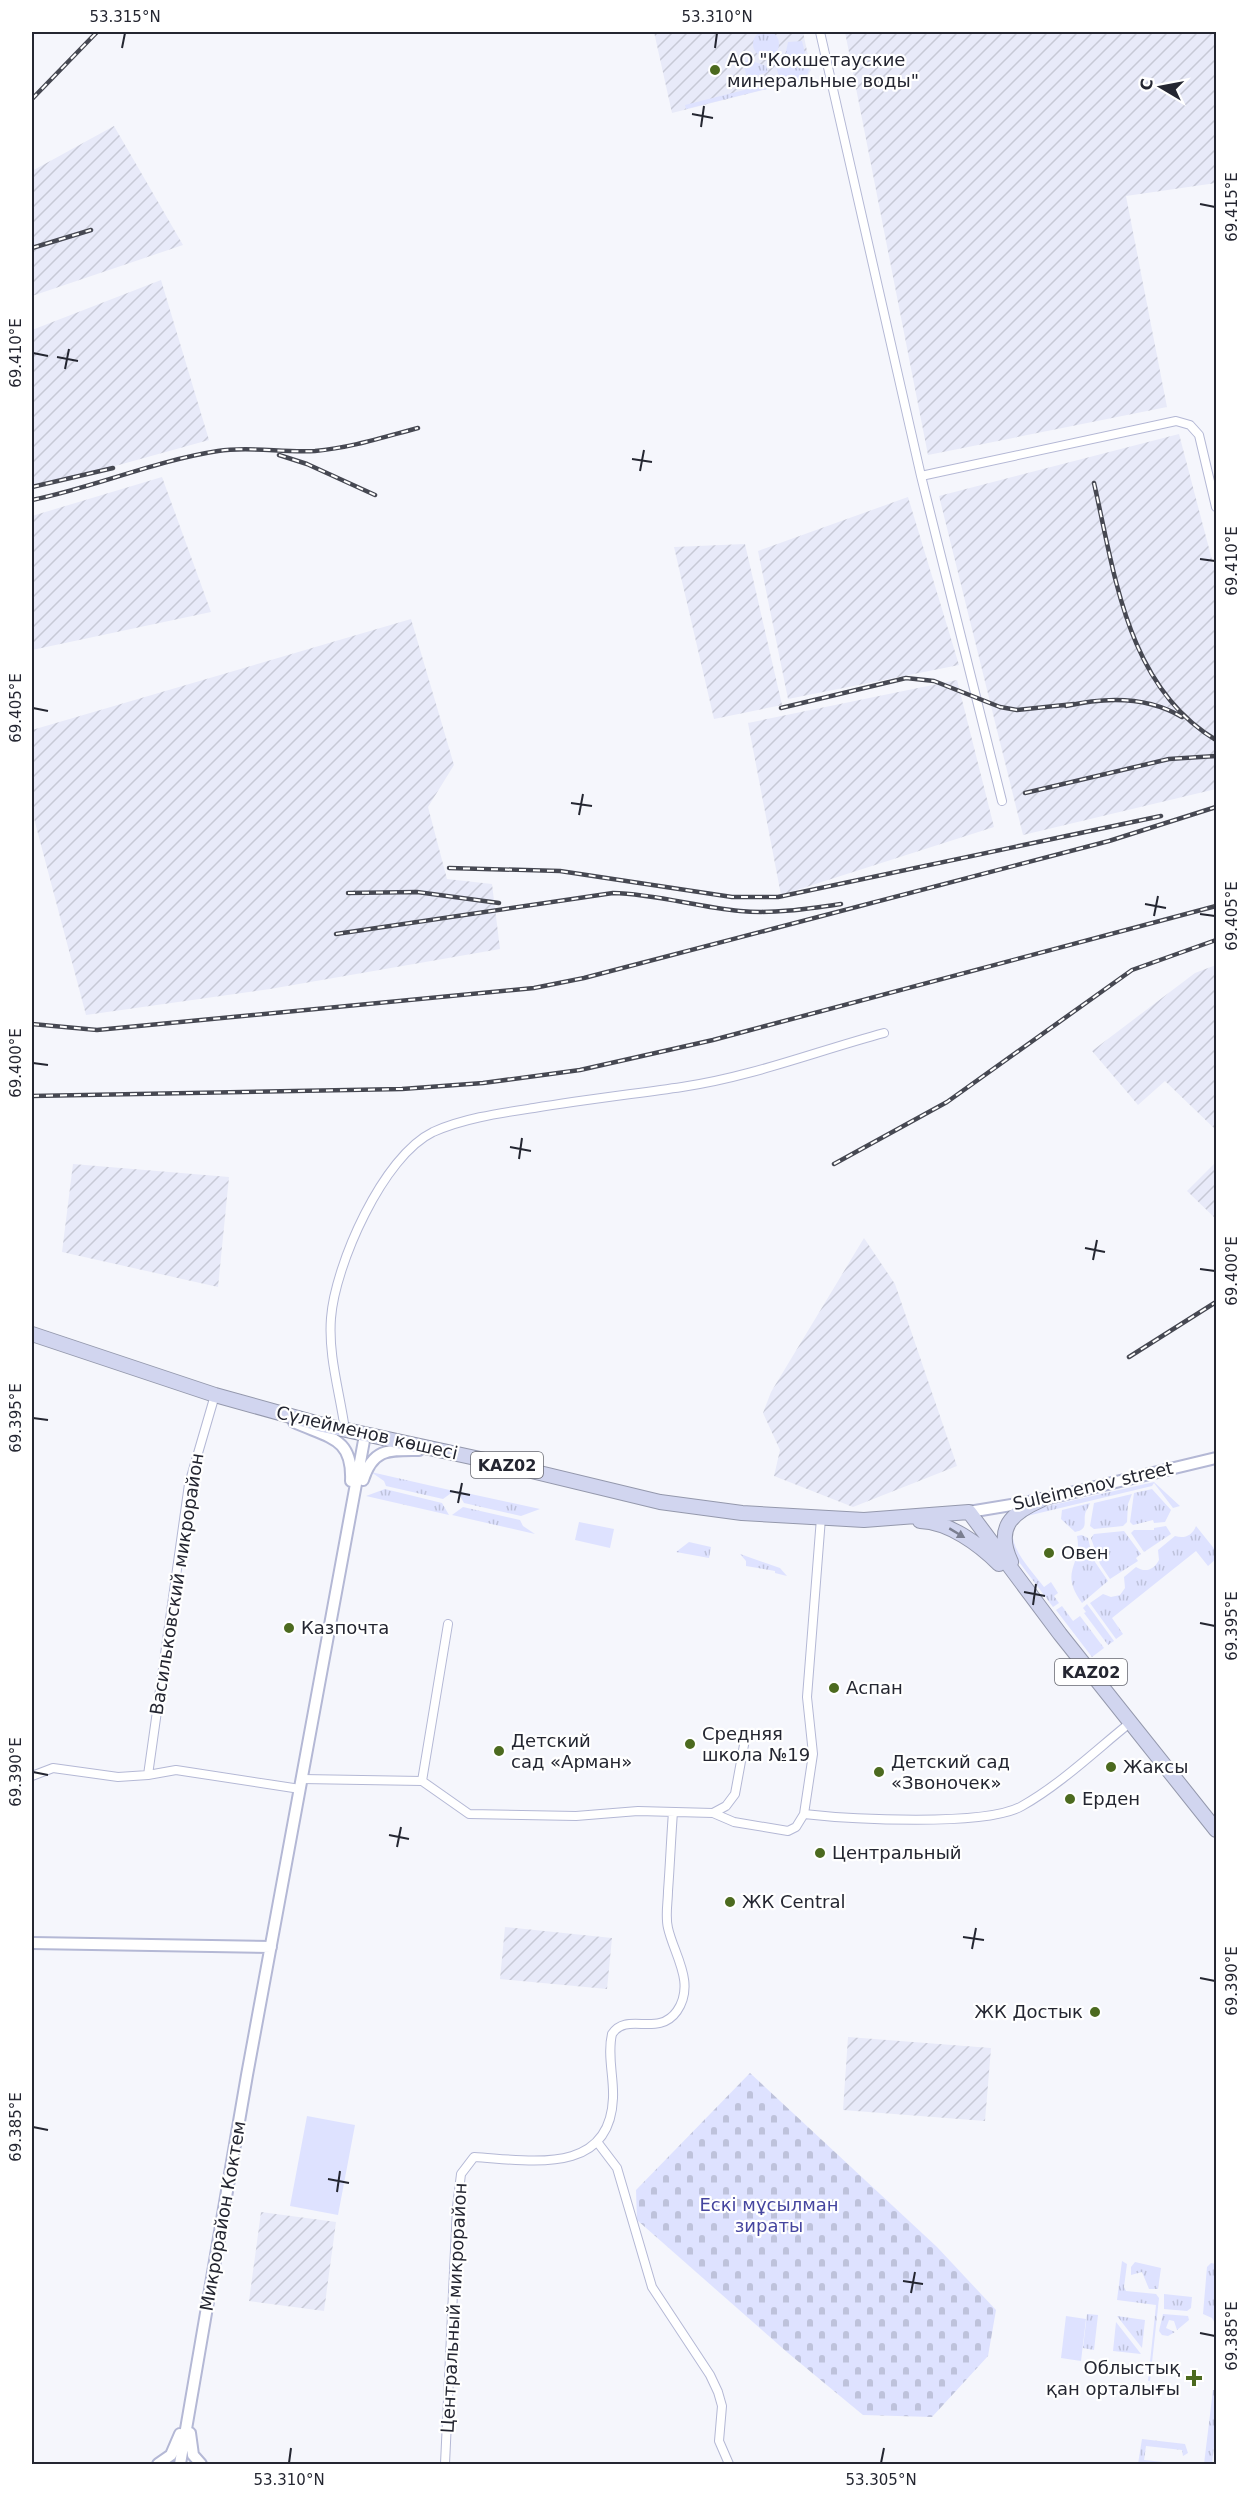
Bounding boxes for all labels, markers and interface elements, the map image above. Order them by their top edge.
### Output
text: 53.315°N [89,8,161,26]
text: 53.310°N [681,8,753,26]
place label: АО "Кокшетауские минеральные воды" [727,49,919,91]
north arrow [1131,57,1191,117]
marker: АО "Кокшетауские минеральные воды" [708,63,722,77]
text: С [1136,77,1157,92]
text: 69.415°E [1223,172,1241,242]
text: 69.410°E [7,318,25,388]
text: 69.410°E [1223,526,1241,596]
text: 69.405°E [7,673,25,743]
text: 69.405°E [1223,881,1241,951]
text: 69.400°E [7,1028,25,1098]
text: 69.400°E [1223,1236,1241,1306]
text: 69.395°E [7,1383,25,1453]
street label: Сүлейменов көшесі [274,1401,460,1464]
street label: Васильковский микрорайон [145,1451,208,1716]
road number: KАZ02 [471,1452,543,1478]
street label: Suleimenov street [1011,1457,1175,1514]
one-way arrow [949,1528,965,1539]
place label: Овен [1061,1542,1109,1563]
marker: Овен [1042,1546,1056,1560]
text: 69.395°E [1223,1591,1241,1661]
place label: Казпочта [301,1617,389,1638]
marker: Казпочта [282,1621,296,1635]
road number: KАZ02 [1055,1659,1127,1685]
place label: Аспан [846,1677,903,1698]
marker: Аспан [827,1681,841,1695]
place label: Средняя школа №19 [702,1723,810,1765]
place label: Детский сад «Арман» [511,1730,632,1772]
text: 69.390°E [7,1737,25,1807]
marker: Средняя школа №19 [683,1737,697,1751]
marker: Детский сад «Арман» [492,1744,506,1758]
place label: Детский сад «Звоночек» [891,1751,1010,1793]
place label: Жаксы [1123,1756,1188,1777]
marker: Жаксы [1104,1760,1118,1774]
marker: Детский сад «Звоночек» [872,1765,886,1779]
place label: Ерден [1082,1788,1140,1809]
marker: Ерден [1063,1792,1077,1806]
place label: Центральный [832,1842,962,1863]
marker: Центральный [813,1846,827,1860]
place label: ЖК Central [742,1891,845,1912]
marker: ЖК Central [723,1895,737,1909]
text: 69.390°E [1223,1946,1241,2016]
place label: ЖК Достык [975,2001,1083,2022]
marker: ЖК Достык [1088,2005,1102,2019]
text: 69.385°E [7,2092,25,2162]
street label: Микрорайон Коктем [195,2119,250,2313]
street label: Центральный микрорайон [436,2182,471,2434]
park label: Ескі мұсылман зираты [699,2194,839,2236]
text: 69.385°E [1223,2301,1241,2371]
place label: Облыстық қан орталығы [1046,2357,1180,2399]
marker: Облыстық қан орталығы [1185,2369,1203,2387]
text: 53.310°N [253,2471,325,2489]
text: 53.305°N [845,2471,917,2489]

